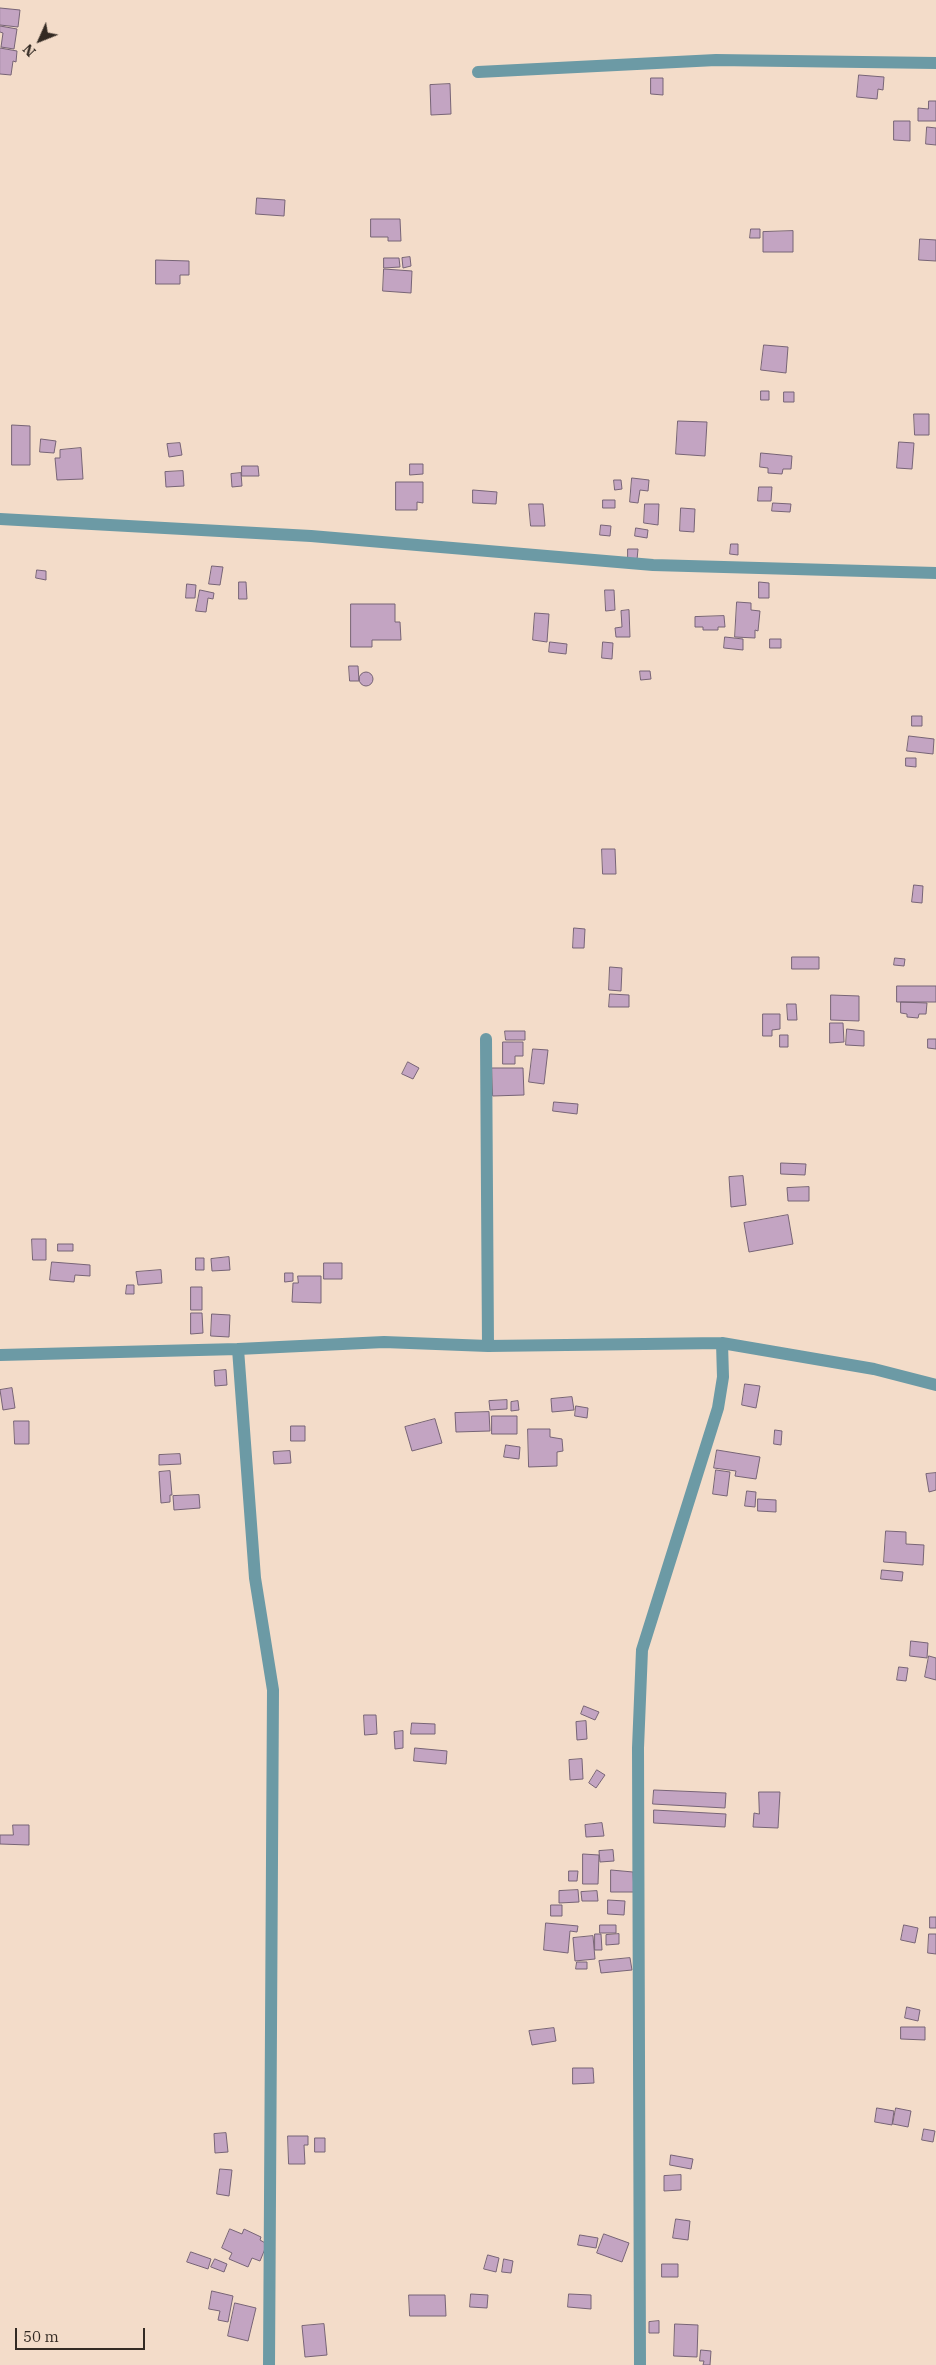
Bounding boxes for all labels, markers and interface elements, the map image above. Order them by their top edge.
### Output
north arrow [15,15,65,65]
text: N [19,40,40,61]
scale bar [18,2318,148,2350]
text: 50 m [23,2327,59,2346]

